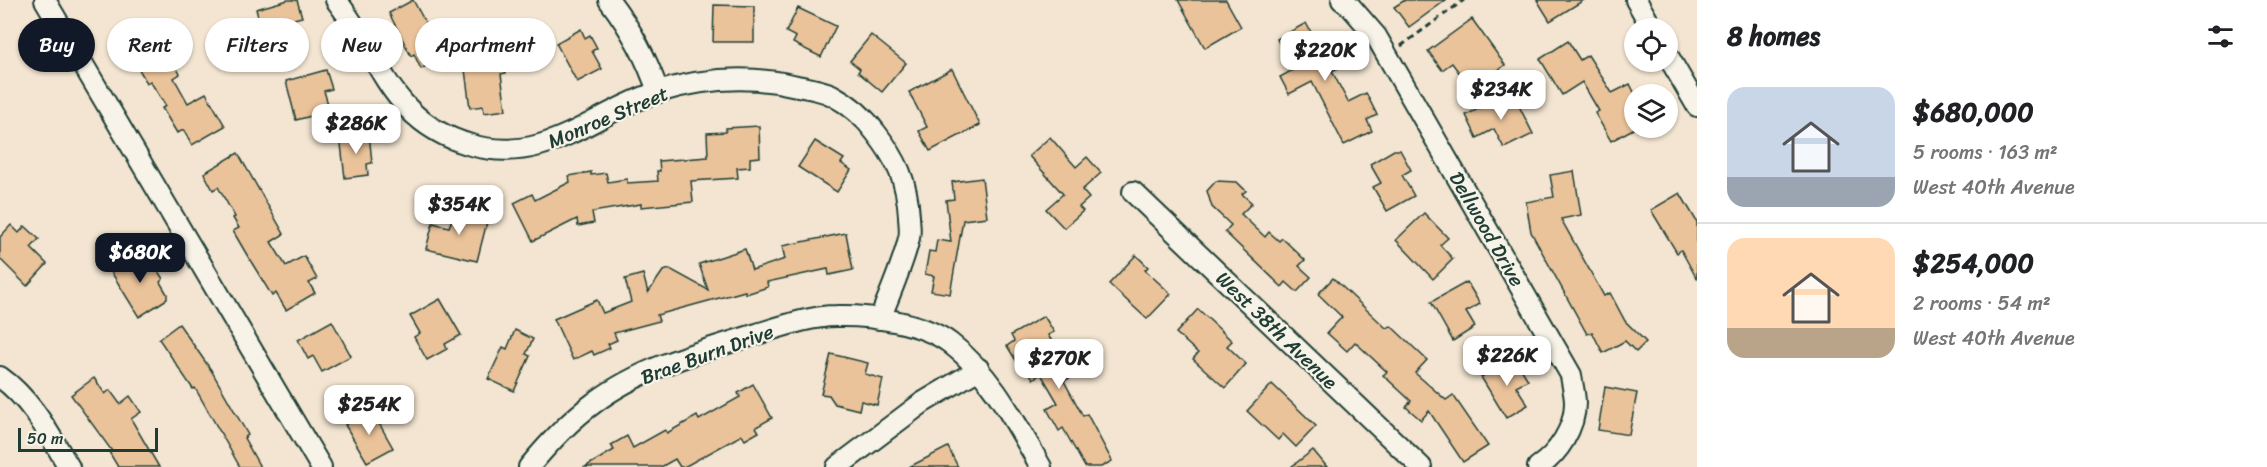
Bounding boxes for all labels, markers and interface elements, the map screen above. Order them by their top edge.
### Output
text: 8 homes [1727,13,1820,59]
chip: Buy [18,18,95,72]
chip: Rent [107,18,193,72]
chip: Filters [205,18,309,72]
chip: New [321,18,403,72]
chip: Apartment [415,18,556,72]
map controls [1624,18,1678,138]
button: locate [1624,18,1678,72]
icon: filters [2204,20,2237,53]
pin: $220K [1283,31,1367,82]
text: $220K [1294,33,1356,68]
pin: $234K [1459,70,1543,121]
text: $234K [1471,72,1531,107]
street label: Monroe Street [542,76,674,159]
button: layers [1624,84,1678,138]
text: $680,000 [1913,89,2034,135]
pin: $286K [314,104,398,155]
text: $286K [326,106,386,141]
icon: home [1775,111,1847,183]
text: 5 rooms · 163 m² [1913,135,2058,170]
street label: Dellwood Drive [1439,165,1534,294]
text: West 40th Avenue [1913,170,2075,205]
pin: $354K [417,185,501,236]
text: $354K [428,187,490,222]
pin: $680K [98,233,182,284]
text: $680K [109,235,171,270]
text: $254,000 [1913,240,2034,286]
street label: West 38th Avenue [1207,262,1346,399]
icon: home [1775,262,1847,334]
text: 2 rooms · 54 m² [1913,286,2051,321]
street label: Brae Burn Drive [636,314,779,395]
text: West 40th Avenue [1913,321,2075,356]
pin: $226K [1465,336,1549,387]
text: $226K [1477,338,1537,373]
pin: $270K [1017,339,1101,390]
text: $270K [1028,341,1090,376]
pin: $254K [327,385,411,436]
text: $254K [338,387,400,422]
text: 50 m [27,424,63,453]
scale bar [18,425,158,452]

